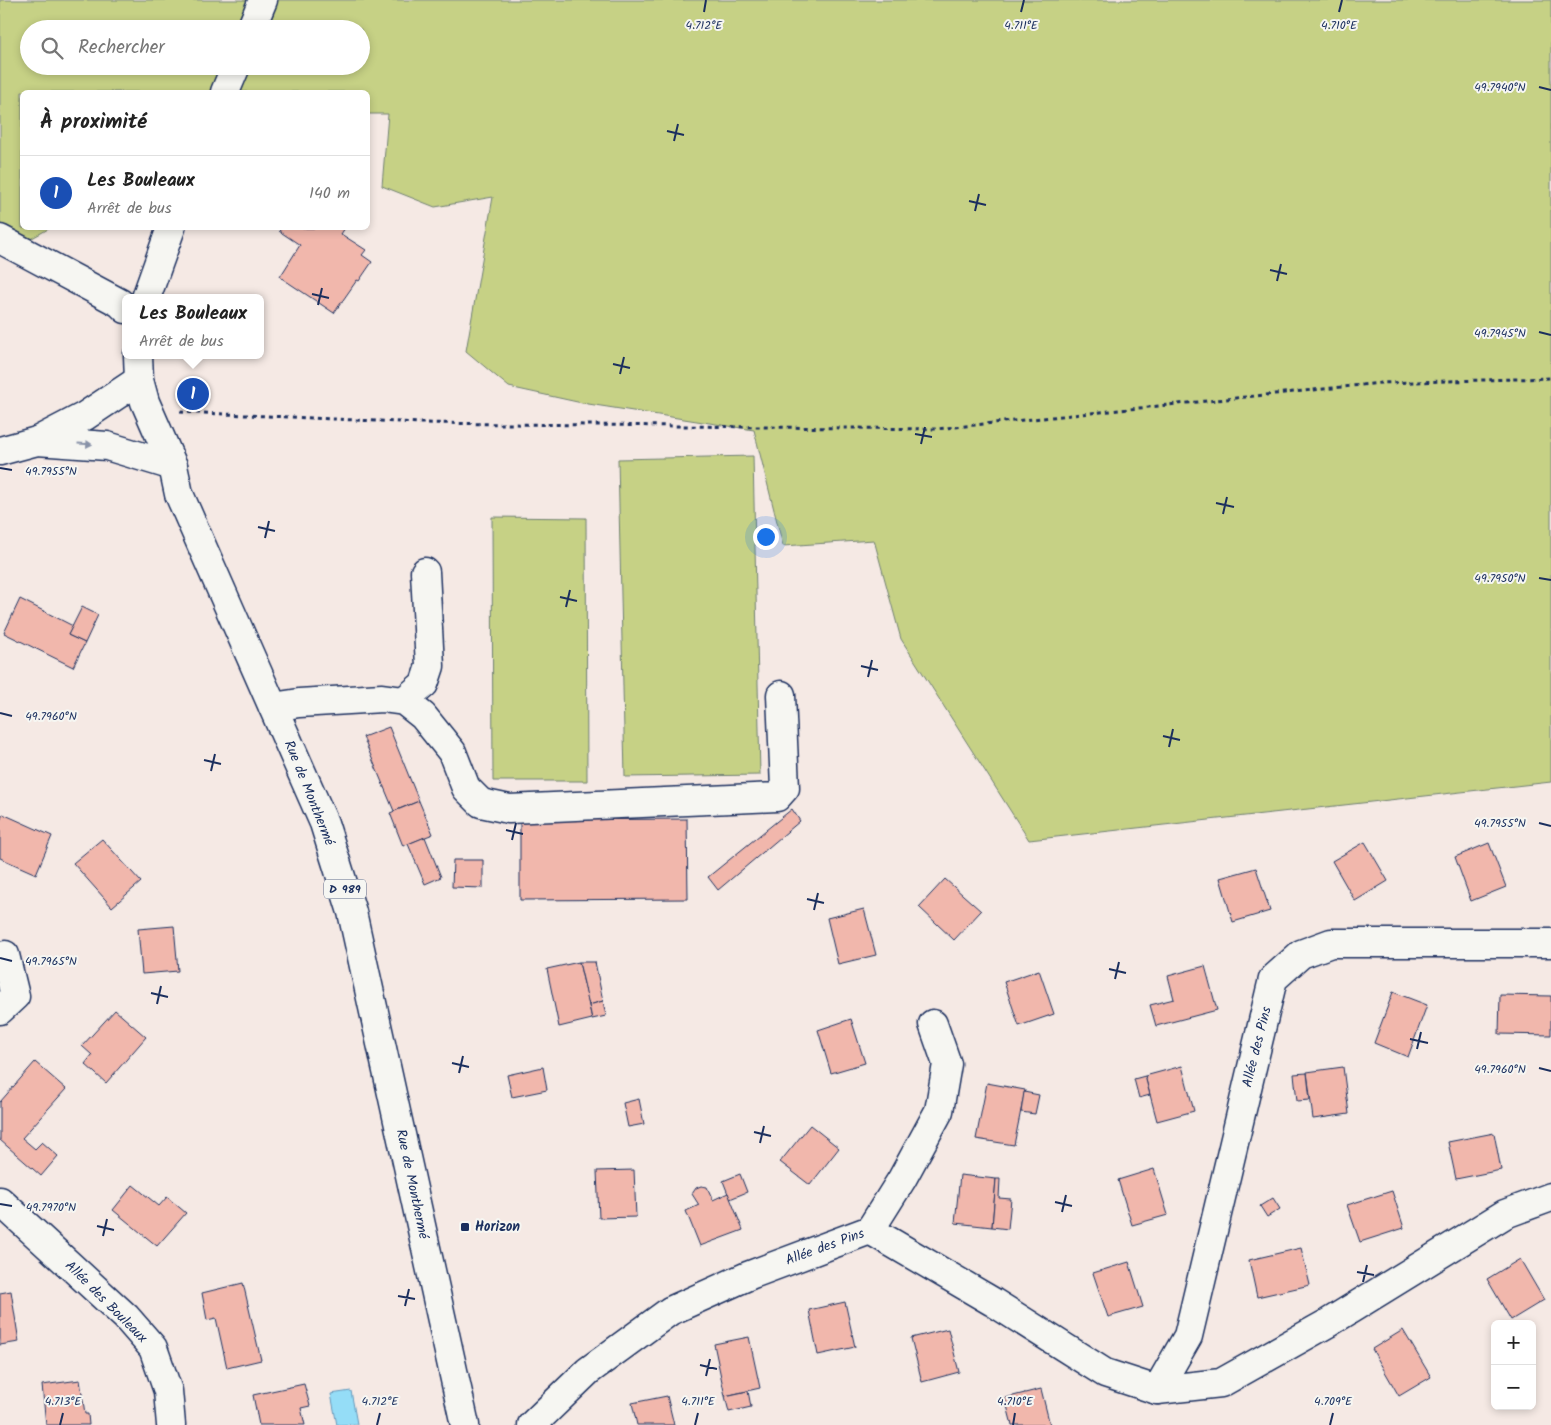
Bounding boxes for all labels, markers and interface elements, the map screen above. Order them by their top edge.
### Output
text: 4.712°E [686,16,723,35]
text: 4.711°E [1004,16,1039,35]
text: 4.710°E [1321,16,1358,35]
search box [20,20,370,75]
text: Rechercher [78,33,165,63]
icon: search [38,34,66,62]
text: 49.7940°N [1474,78,1526,97]
text: À proximité [40,106,147,139]
text: Les Bouleaux [87,166,195,196]
text: 1 [54,181,58,206]
text: 140 m [309,181,350,206]
text: Arrêt de bus [87,196,171,221]
popup [122,294,264,359]
text: Les Bouleaux [139,299,247,329]
text: 49.7945°N [1474,324,1526,343]
text: Arrêt de bus [139,329,224,354]
pin: 1 [177,375,209,413]
one-way arrow [78,441,94,449]
text: 49.7955°N [25,462,77,481]
your location [753,524,779,550]
text: 49.7950°N [1474,569,1526,588]
text: 49.7960°N [25,707,77,726]
street label: Rue de Monthermé [278,737,340,850]
text: 49.7955°N [1474,814,1526,833]
road number: D 989 [324,880,366,899]
text: 49.7965°N [25,952,77,971]
street label: Allée des Pins [1236,1004,1278,1090]
text: 49.7960°N [1474,1060,1526,1079]
street label: Rue de Monthermé [390,1127,435,1242]
text: 49.7970°N [26,1198,76,1217]
place label: Horizon [475,1216,520,1238]
marker: Horizon [459,1221,471,1233]
street label: Allée des Pins [782,1223,868,1271]
street label: Allée des Bouleaux [60,1256,153,1349]
map controls [1491,1320,1536,1410]
button: + [1491,1320,1536,1365]
button: − [1491,1365,1536,1410]
text: 4.713°E [45,1392,82,1411]
text: 4.712°E [362,1392,399,1411]
text: 4.711°E [681,1392,716,1411]
text: 4.710°E [997,1392,1034,1411]
text: 4.709°E [1314,1392,1353,1411]

